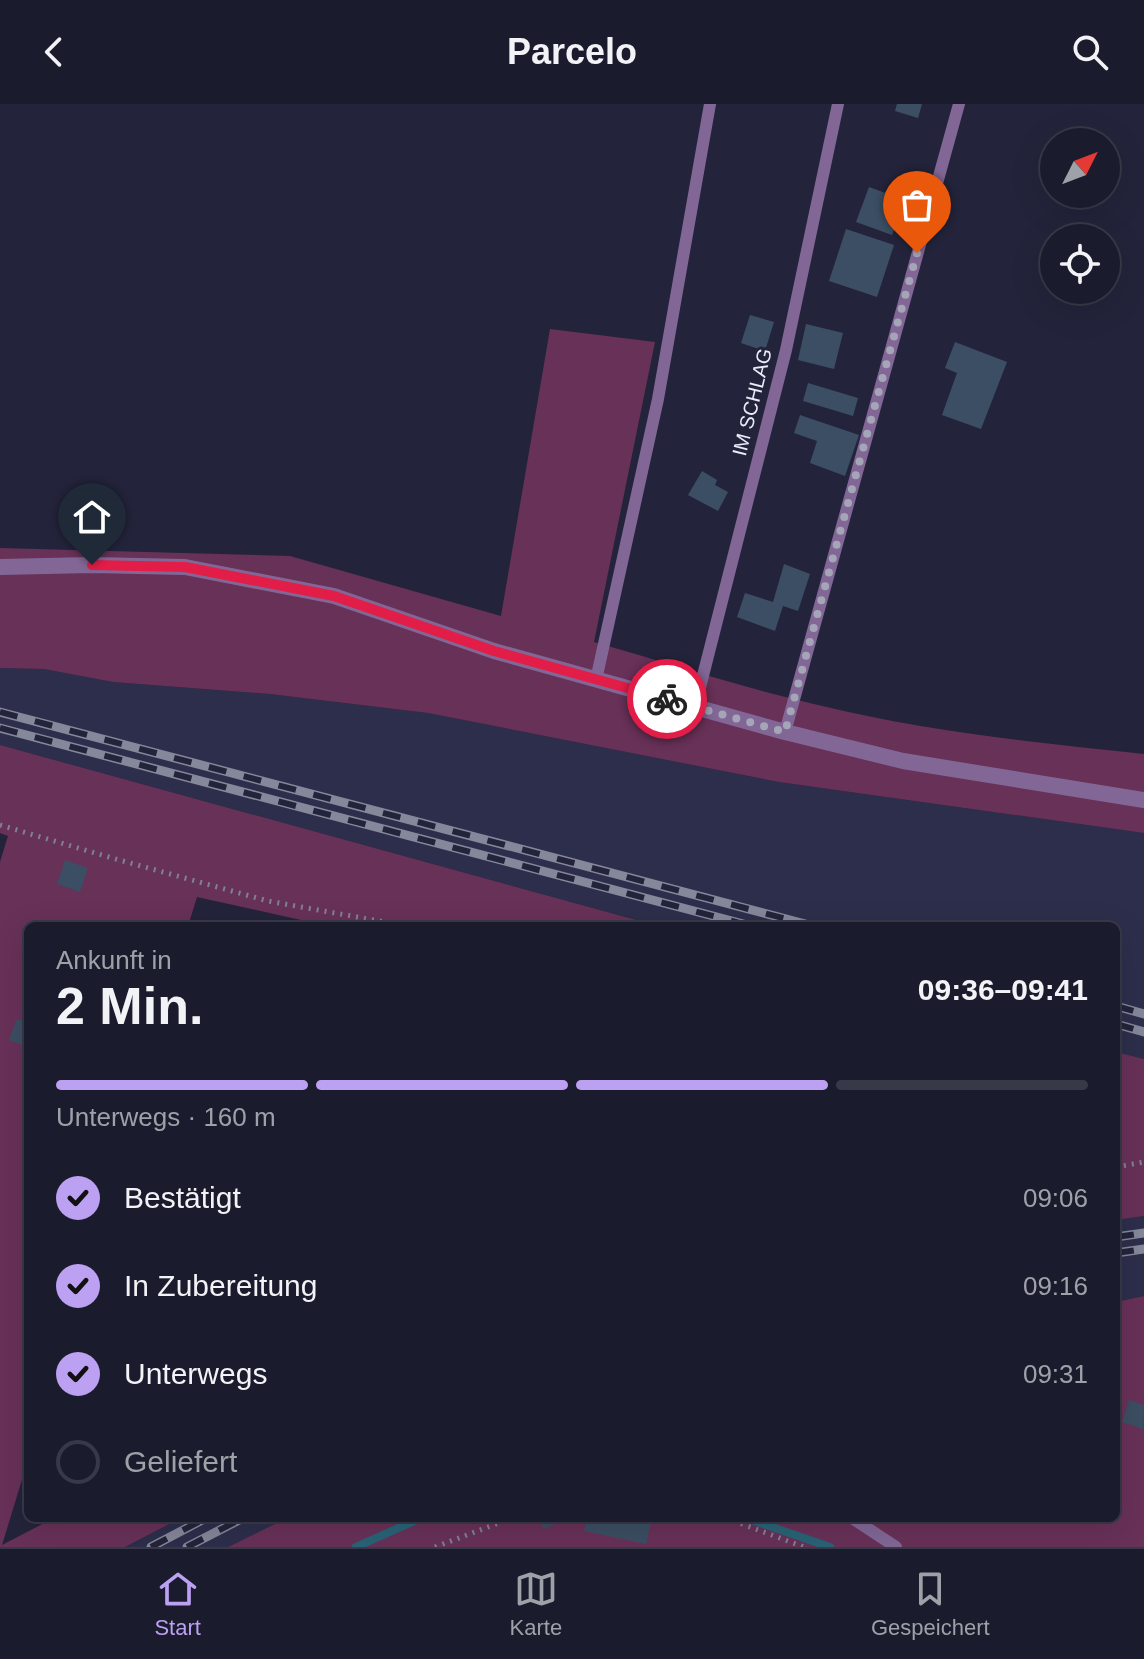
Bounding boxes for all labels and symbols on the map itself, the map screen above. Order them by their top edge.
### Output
north arrow [1040,128,1120,208]
pin [883,171,951,253]
street label: IM SCHLAG [728,346,776,458]
pin [58,483,126,565]
courier [627,659,707,739]

